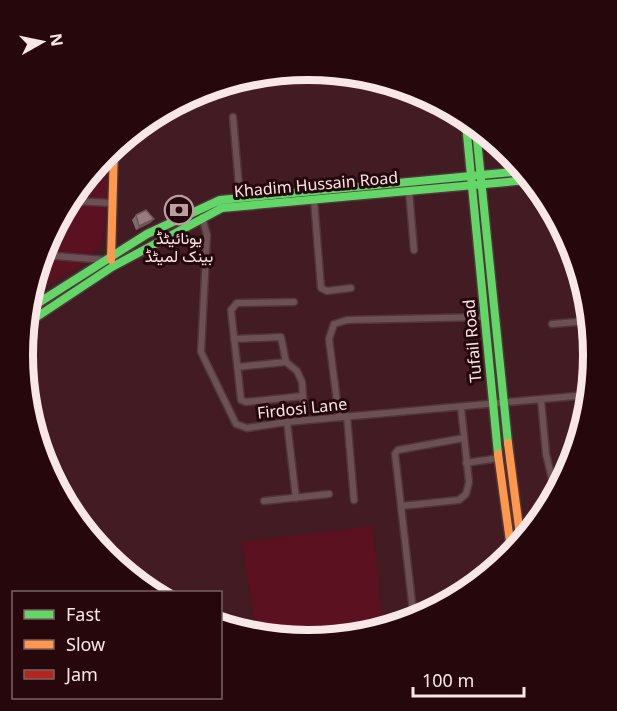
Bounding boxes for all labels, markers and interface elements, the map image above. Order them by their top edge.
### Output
north arrow [12,12,72,72]
text: N [45,32,69,48]
street label: Khadim Hussain Road [233,166,399,202]
bank icon: یونائیٹڈ بینک لمیٹڈ [163,194,195,226]
place label: یونائیٹڈ بینک لمیٹڈ [145,227,213,267]
street label: Tufail Road [457,299,487,383]
street label: Firdosi Lane [256,392,348,424]
legend [12,591,222,699]
text: Fast [66,602,101,626]
text: Slow [66,632,105,656]
scale bar [413,660,524,698]
text: Jam [64,662,98,686]
text: 100 m [422,668,474,692]

